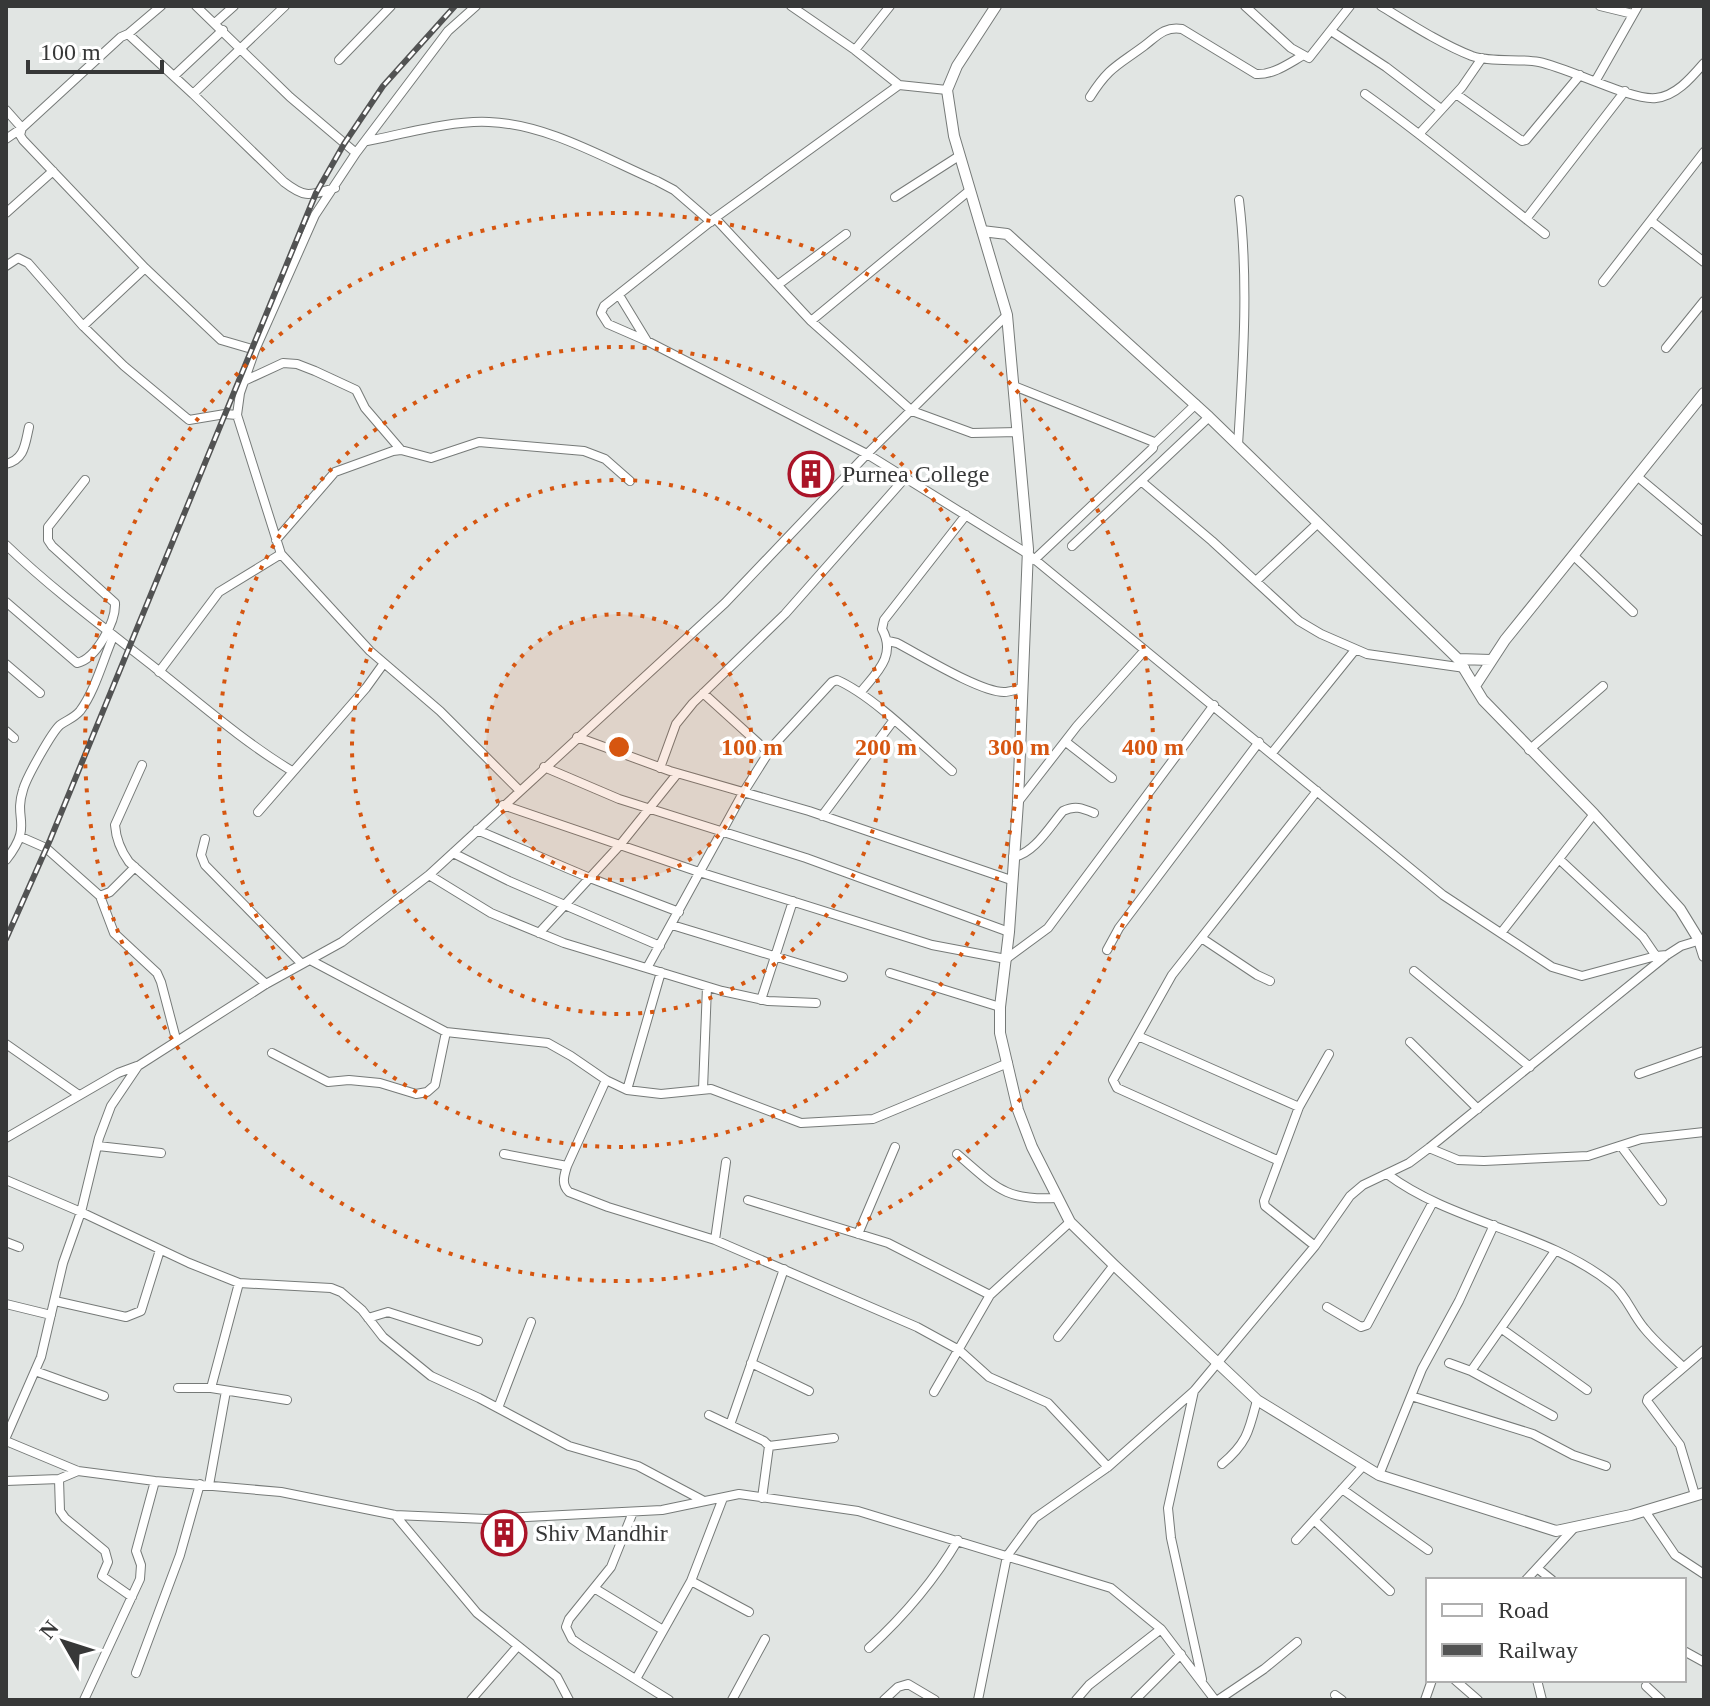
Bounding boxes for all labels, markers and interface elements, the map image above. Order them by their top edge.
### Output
scale bar [28,24,162,74]
text: 100 m [40,39,101,65]
building icon: Purnea College [787,450,835,498]
place label: Purnea College [842,461,989,487]
centre of rings [605,733,633,761]
text: 100 m [721,734,783,760]
text: 200 m [855,734,917,760]
text: 300 m [988,734,1050,760]
text: 400 m [1122,734,1184,760]
building icon: Shiv Mandhir [480,1509,528,1557]
place label: Shiv Mandhir [535,1520,668,1546]
legend [1426,1578,1686,1682]
text: Road [1498,1597,1549,1623]
north arrow [24,1602,104,1682]
text: N [34,1616,64,1644]
text: Railway [1498,1637,1578,1663]

